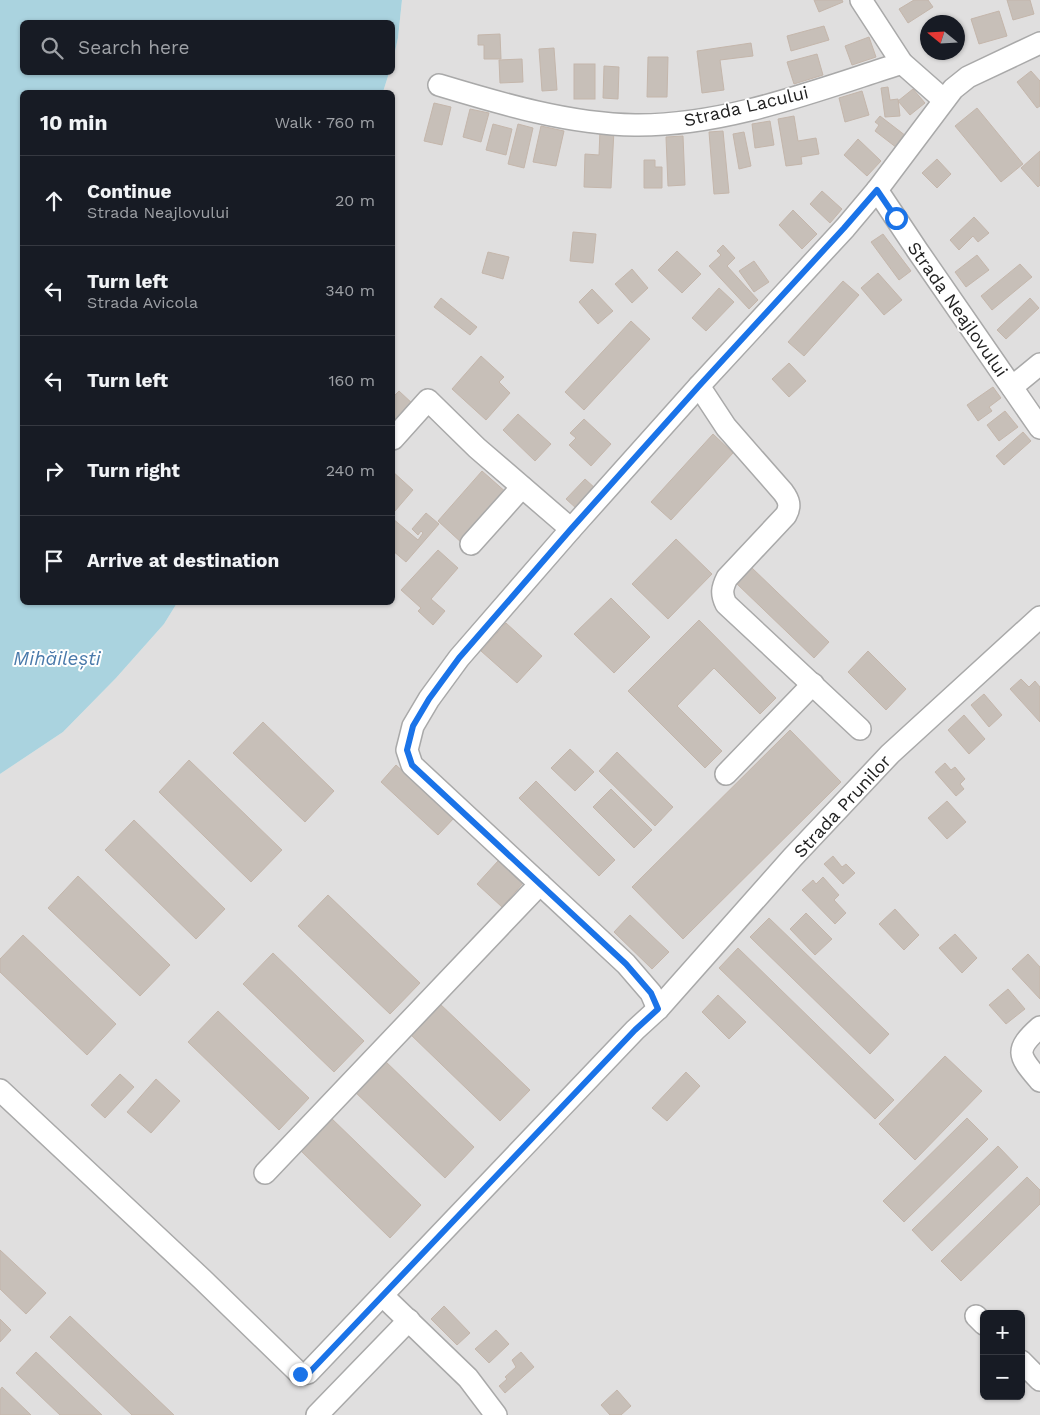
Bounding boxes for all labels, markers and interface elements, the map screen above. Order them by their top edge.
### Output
north arrow [920,15,965,60]
search box [20,20,395,75]
icon: search [38,34,66,62]
text: Search here [78,36,189,59]
street label: Strada Lacului [682,81,810,131]
text: 10 min [40,110,107,135]
text: Walk · 760 m [275,113,375,132]
text: Continue [87,180,171,203]
icon: ahead [40,187,68,215]
text: 20 m [335,191,375,210]
text: Strada Neajlovului [87,203,229,222]
route start [885,207,908,230]
street label: Strada Neajlovului [903,237,1013,381]
text: Turn left [87,270,168,293]
icon: left [40,277,68,305]
text: 340 m [325,281,375,300]
text: Strada Avicola [87,293,198,312]
icon: left [40,367,68,395]
text: Turn left [87,369,168,392]
text: 160 m [328,371,375,390]
icon: right [40,457,68,485]
text: Turn right [87,459,180,482]
text: 240 m [326,461,375,480]
icon: arrive [40,547,68,575]
text: Arrive at destination [87,549,279,572]
water label: Mihăilești [13,647,102,670]
street label: Strada Prunilor [789,750,895,862]
map controls [980,1310,1025,1400]
button: + [980,1310,1025,1355]
button: − [980,1355,1025,1400]
route end [289,1363,312,1386]

